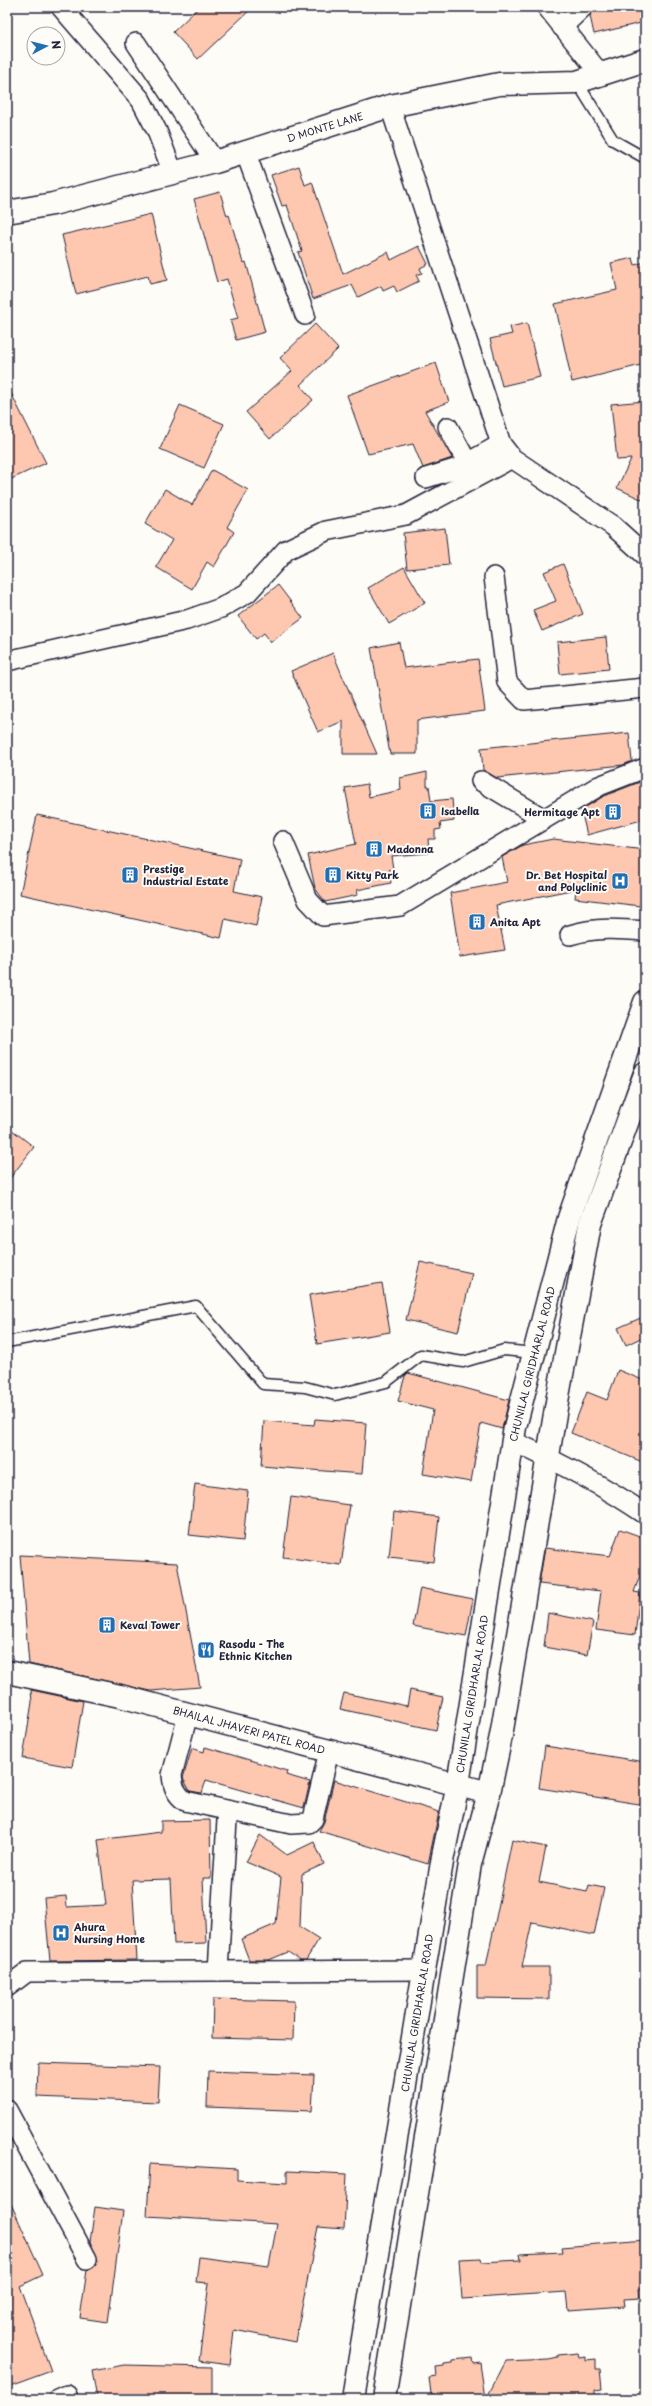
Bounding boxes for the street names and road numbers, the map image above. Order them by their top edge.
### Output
street label: D MONTE LANE [285,108,365,145]
street label: CHUNILAL GIRIDHARLAL ROAD [505,1285,558,1443]
street label: CHUNILAL GIRIDHARLAL ROAD [452,1614,491,1774]
street label: BHAILAL JHAVERI PATEL ROAD [171,1702,327,1757]
street label: CHUNILAL GIRIDHARLAL ROAD [397,1933,436,2093]

